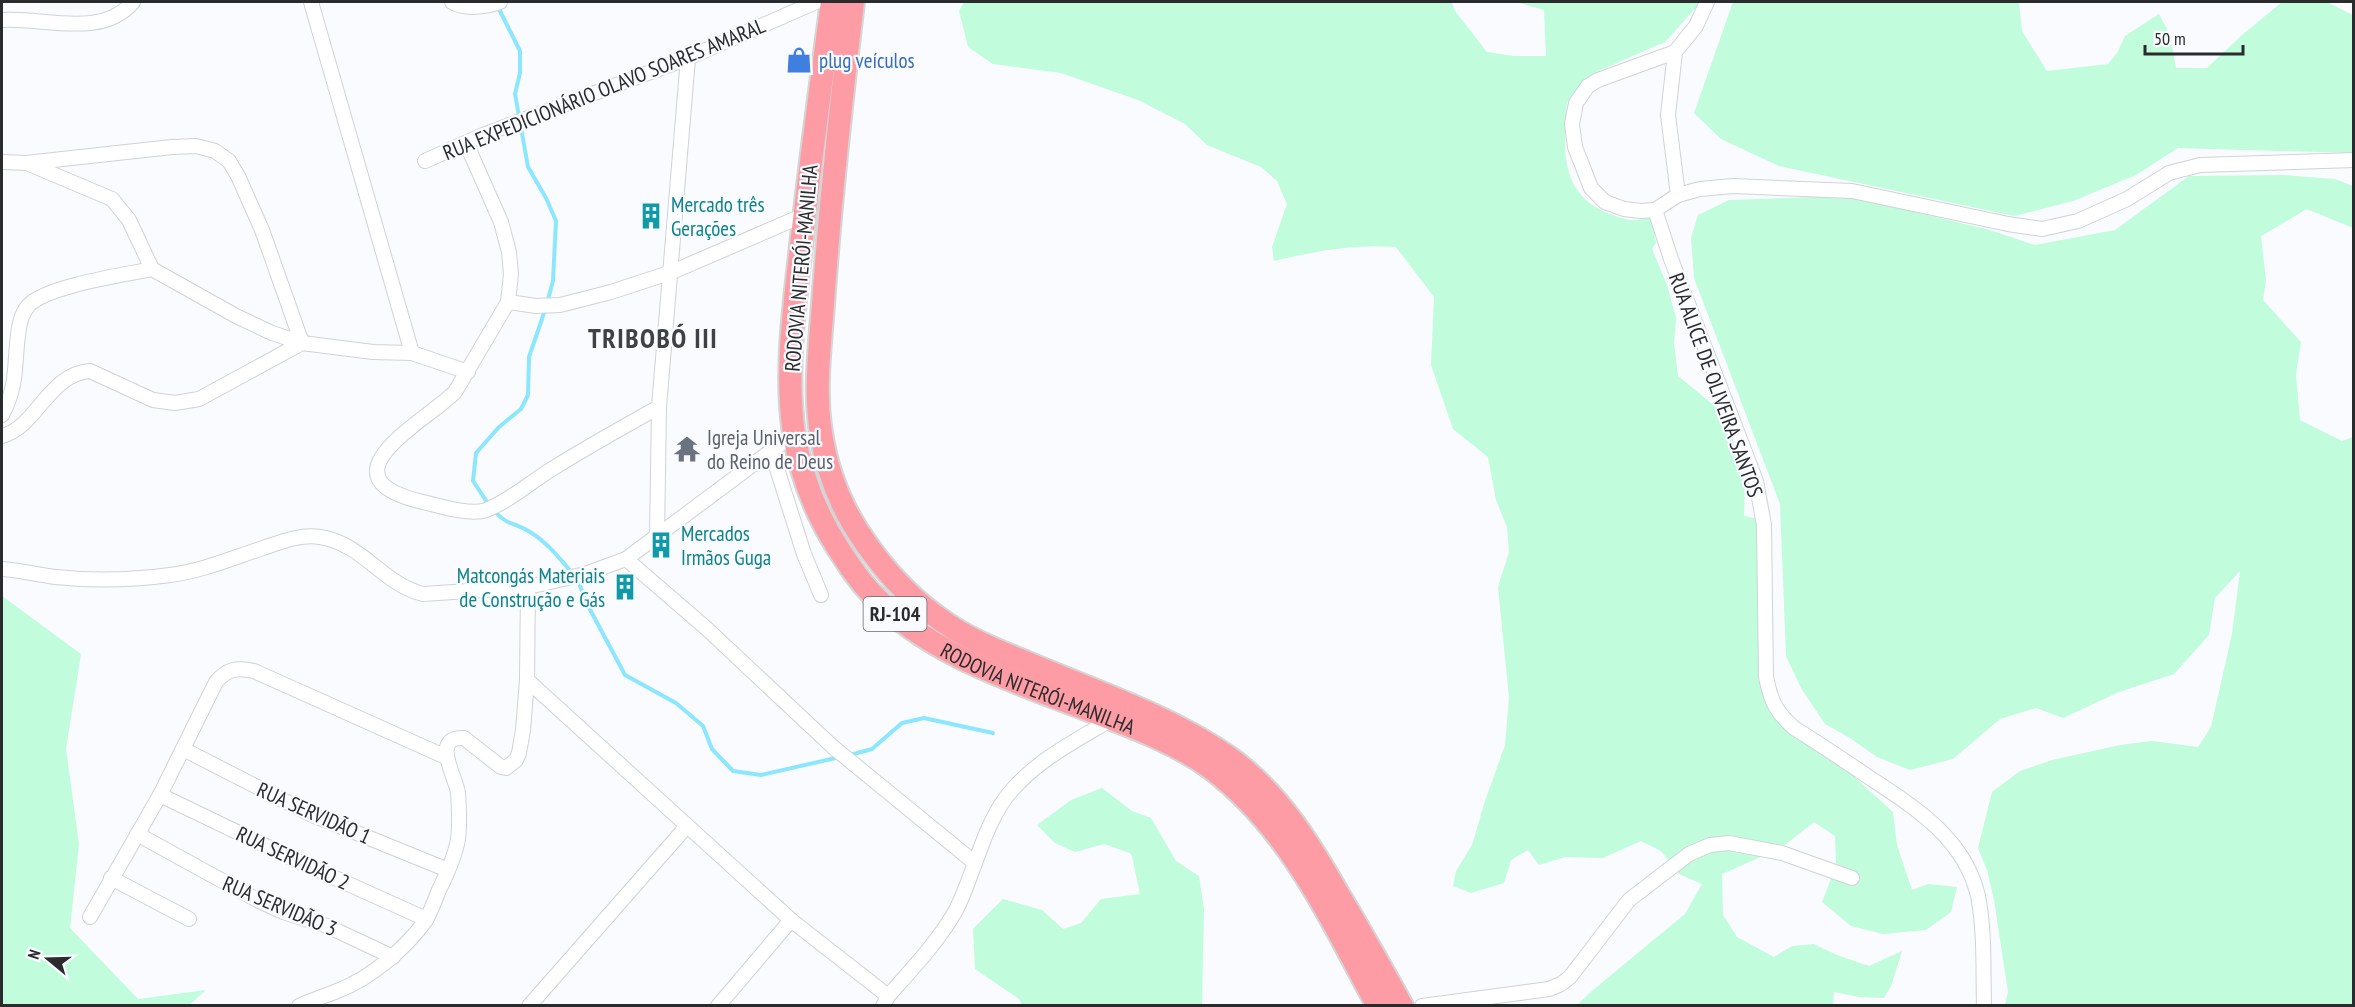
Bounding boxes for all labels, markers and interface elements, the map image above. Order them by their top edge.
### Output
street label: RUA EXPEDICIONÁRIO OLAVO SOARES AMARAL [439,12,769,166]
scale bar [2145,18,2242,56]
text: 50 m [2154,27,2186,50]
shop icon: plug veículos [784,45,814,75]
place label: plug veículos [819,47,915,74]
street label: RODOVIA NITERÓI-MANILHA [779,163,823,372]
place label: Mercado três Gerações [671,191,765,242]
building icon: Mercado três Gerações [636,201,666,231]
street label: RUA ALICE DE OLIVEIRA SANTOS [1663,269,1769,501]
district label: TRIBOBÓ III [588,321,718,355]
place label: Igreja Universal do Reino de Deus [707,424,833,475]
temple icon: Igreja Universal do Reino de Deus [672,434,702,464]
place label: Mercados Irmãos Guga [681,520,771,571]
building icon: Mercados Irmãos Guga [646,530,676,560]
place label: Matcongás Materiais de Construção e Gás [457,562,605,613]
building icon: Matcongás Materiais de Construção e Gás [610,572,640,602]
road number: RJ-104 [864,597,926,631]
street label: RODOVIA NITERÓI-MANILHA [936,636,1139,740]
street label: RUA SERVIDÃO 1 [253,776,375,850]
street label: RUA SERVIDÃO 2 [232,820,354,896]
street label: RUA SERVIDÃO 3 [219,870,341,942]
north arrow [18,929,78,989]
text: N [23,947,45,961]

